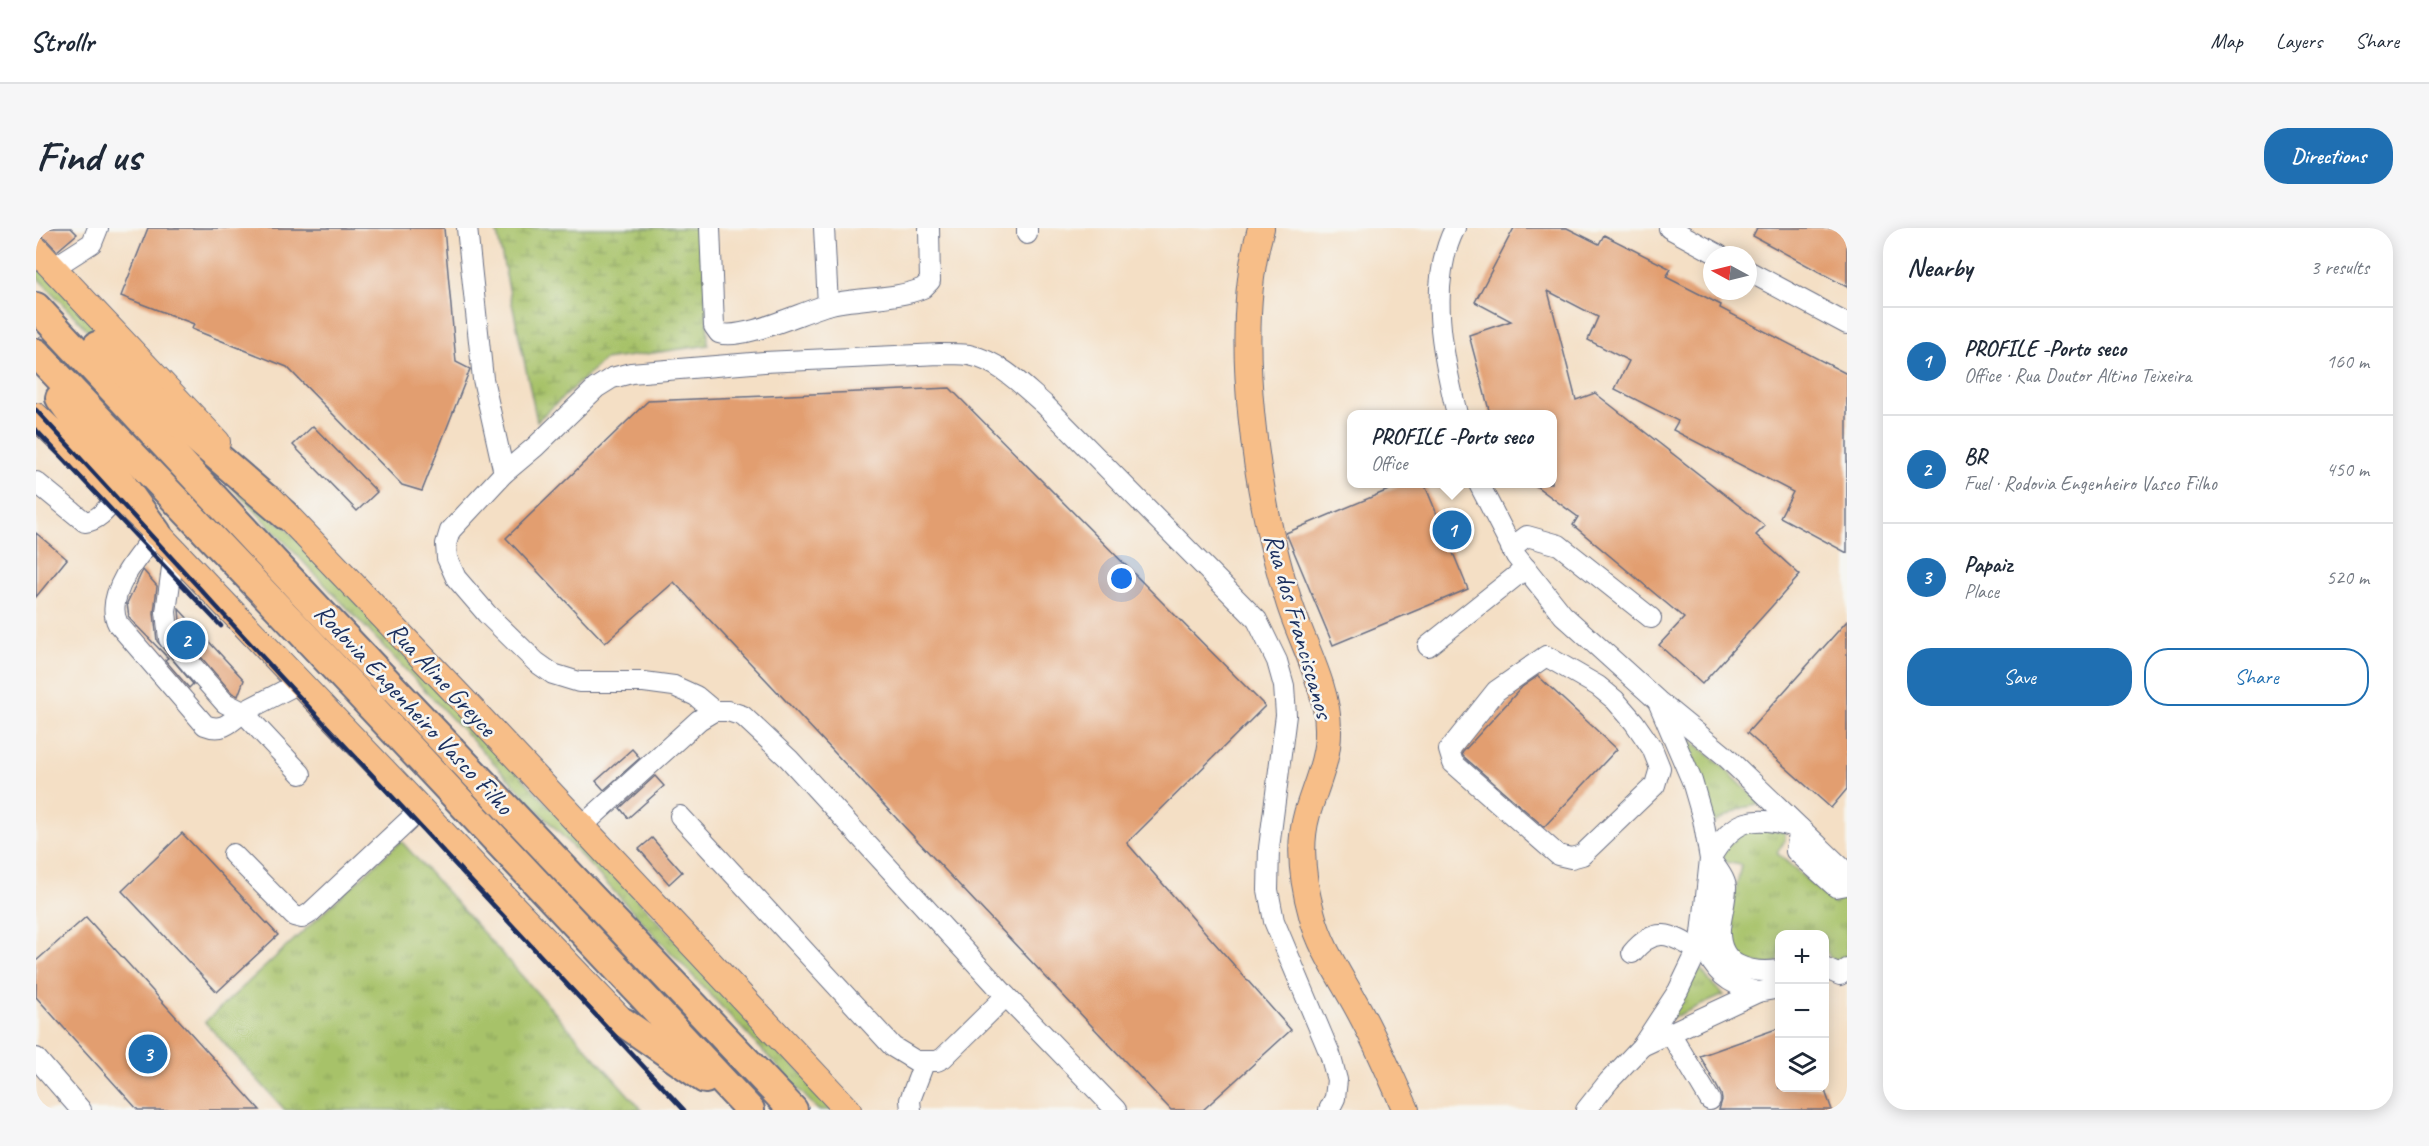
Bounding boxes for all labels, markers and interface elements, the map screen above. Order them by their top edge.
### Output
text: Strollr [30,24,94,59]
text: Map [2210,28,2243,54]
text: Layers [2276,28,2322,54]
text: Share [2355,28,2399,54]
button: Directions [2264,128,2393,184]
text: Find us [36,130,141,183]
north arrow [1703,246,1757,300]
text: Nearby [1907,251,1972,284]
text: 3 results [2310,255,2369,280]
text: PROFILE -Porto seco [1964,335,2126,363]
text: 1 [1922,349,1931,374]
text: 160 m [2326,349,2369,374]
text: Office · Rua Doutor Altino Teixeira [1964,363,2192,388]
popup [1347,410,1557,488]
text: PROFILE -Porto seco [1371,423,1533,451]
text: BR [1964,443,1986,471]
text: Office [1371,451,1408,476]
text: 2 [1922,457,1931,482]
text: 450 m [2326,457,2369,482]
text: Fuel · Rodovia Engenheiro Vasco Filho [1964,471,2217,496]
pin: 1 [1432,508,1472,552]
street label: Rua dos Franciscanos [1257,530,1342,724]
text: Papaiz [1964,551,2012,579]
your location [1107,564,1136,593]
text: 3 [1922,565,1931,590]
text: 520 m [2326,565,2369,590]
text: Place [1964,579,1999,604]
street label: Rodovia Engenheiro Vasco Filho [307,596,522,823]
street label: Rua Aline Greyce [380,615,505,744]
pin: 2 [166,618,206,662]
button: Save [1907,648,2132,706]
button: Share [2144,648,2369,706]
map controls [1775,930,1829,1092]
button: + [1775,930,1829,984]
button: − [1775,984,1829,1038]
pin: 3 [128,1032,168,1076]
button: layers [1775,1038,1829,1092]

